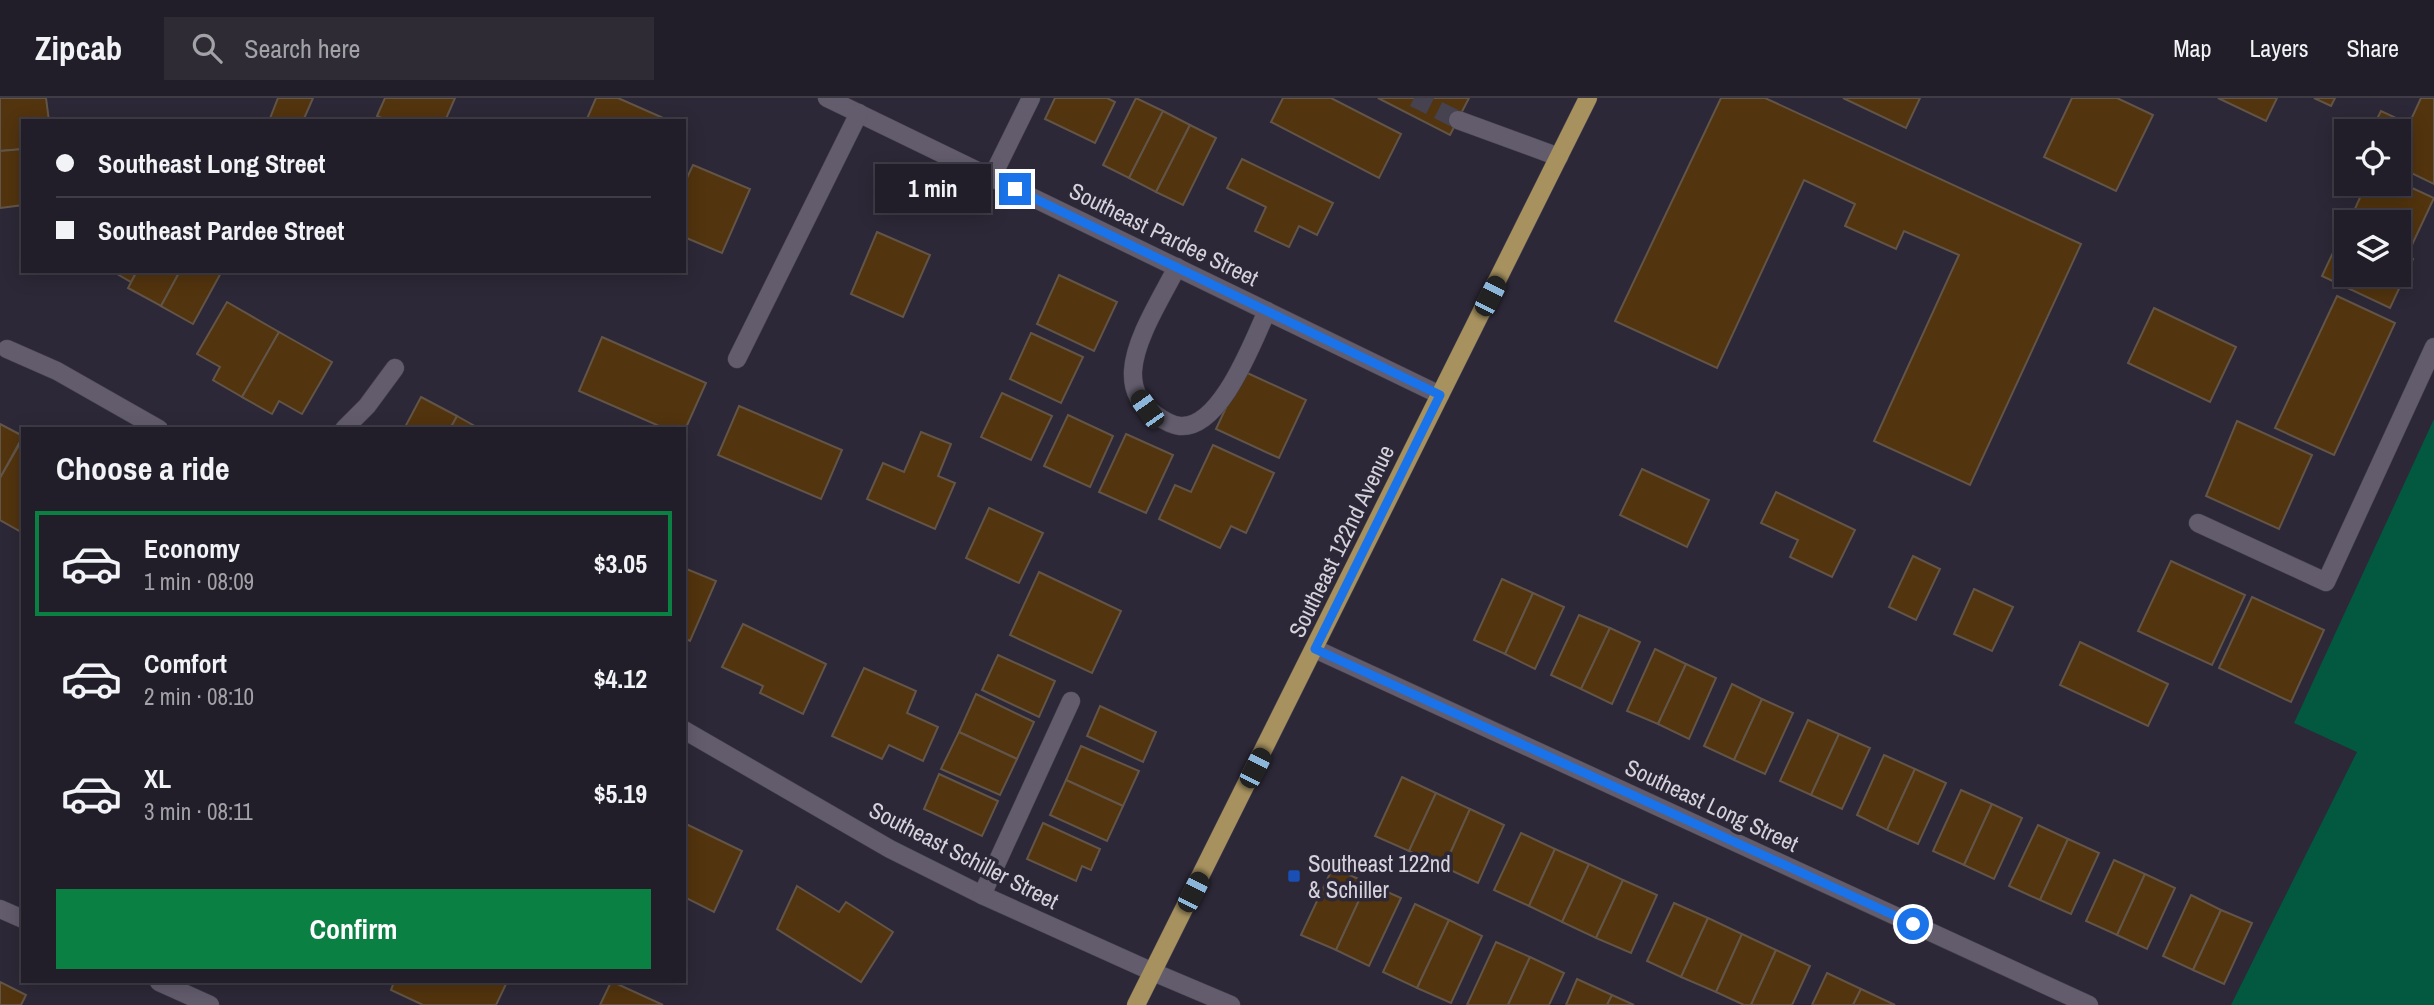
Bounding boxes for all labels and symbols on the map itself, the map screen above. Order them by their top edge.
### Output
callout: 1 min [875,164,990,214]
route end [999,173,1031,205]
street label: Southeast Pardee Street [1064,175,1264,293]
car [1472,273,1509,319]
car [1127,386,1168,432]
street label: Southeast 122nd Avenue [1281,440,1401,642]
car [1237,745,1274,791]
street label: Southeast Long Street [1620,751,1804,859]
street label: Southeast Schiller Street [864,794,1064,916]
place label: Southeast 122nd & Schiller [1308,848,1451,905]
marker: Southeast 122nd & Schiller [1286,868,1302,884]
car [1175,869,1212,915]
route start [1897,908,1929,940]

